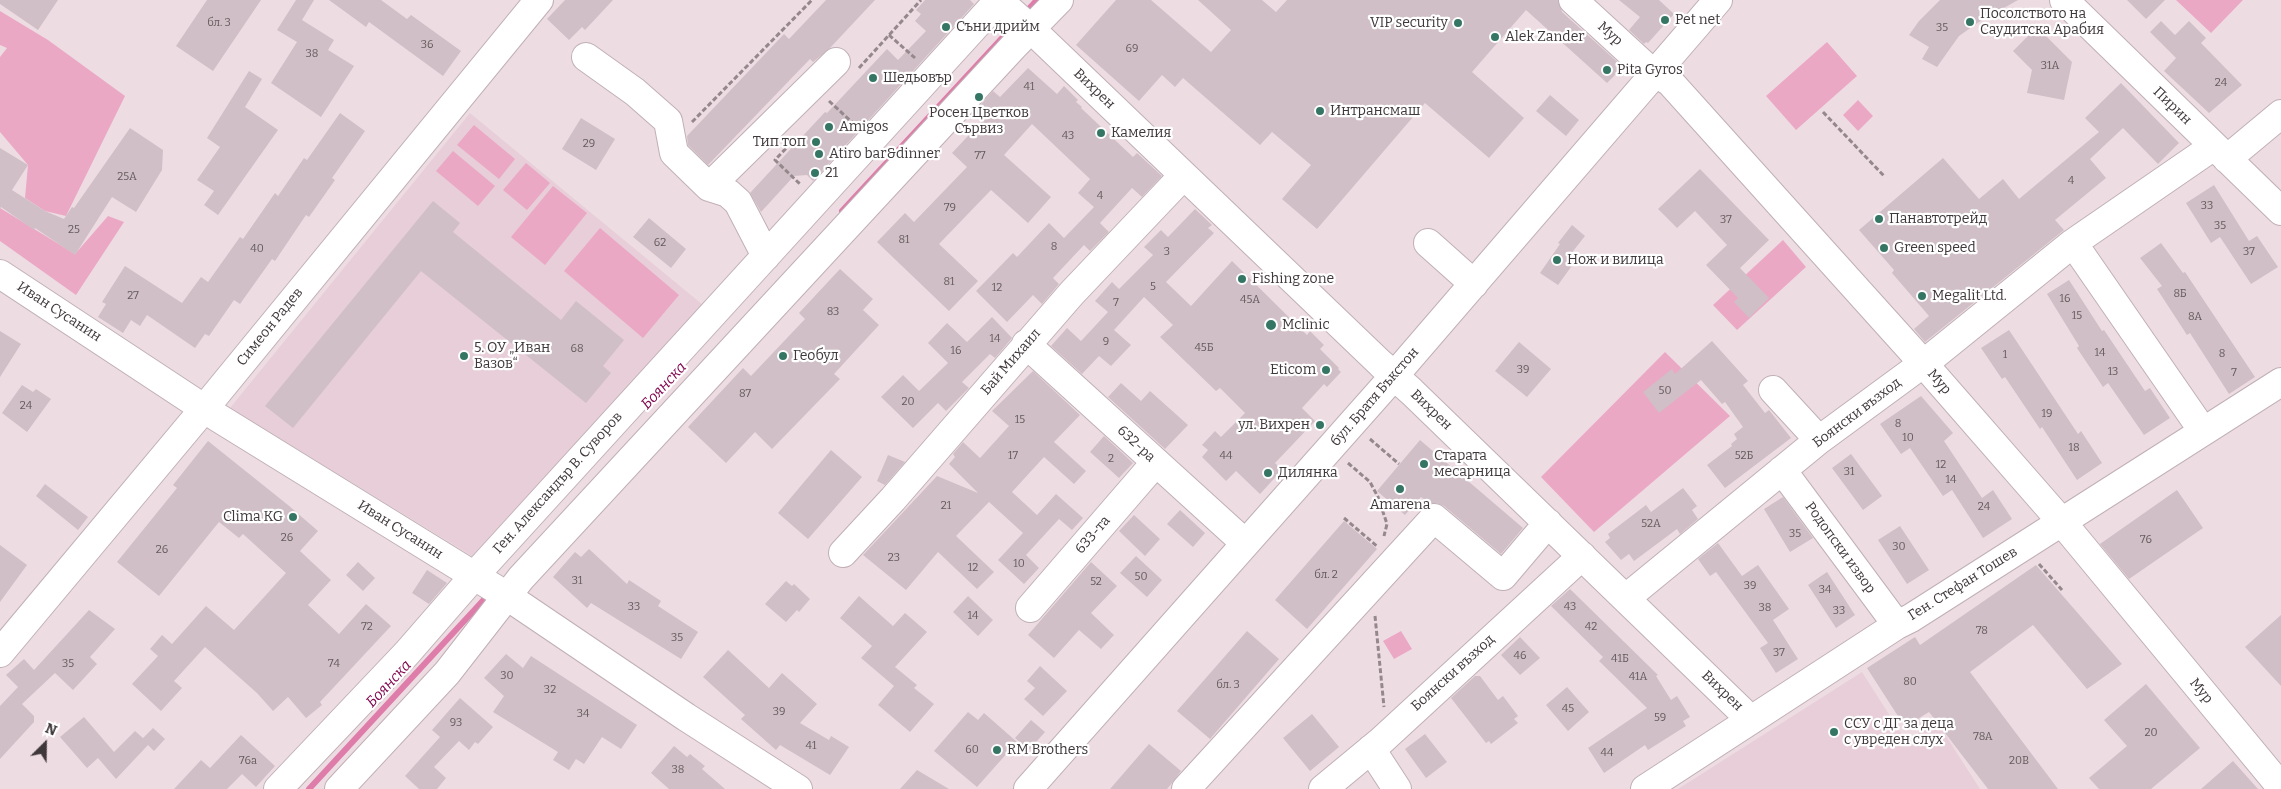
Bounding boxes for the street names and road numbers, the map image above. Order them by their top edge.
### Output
street label: Мур [1594,18,1626,50]
street label: Вихрен [1070,65,1118,113]
street label: Пирин [2149,84,2195,128]
street label: Иван Сусанин [14,278,104,346]
street label: Симеон Радев [233,285,307,369]
street label: Бай Михаил [978,325,1044,399]
street label: бул. Братя Бъкстон [1327,344,1423,450]
street label: Мур [1924,366,1954,398]
street label: Боянски възход [1810,374,1904,452]
street label: Вихрен [1407,386,1455,434]
street label: Ген. Александър В. Суворов [490,409,626,557]
street label: 632-ра [1113,422,1159,466]
street label: Иван Сусанин [354,497,446,563]
street label: Родопски извор [1801,499,1879,597]
street label: 633-та [1072,513,1114,557]
street label: Ген. Стефан Тошев [1905,544,2021,624]
street label: Боянски възход [1408,631,1498,715]
street label: Вихрен [1698,667,1746,715]
street label: Мур [2186,675,2216,707]

